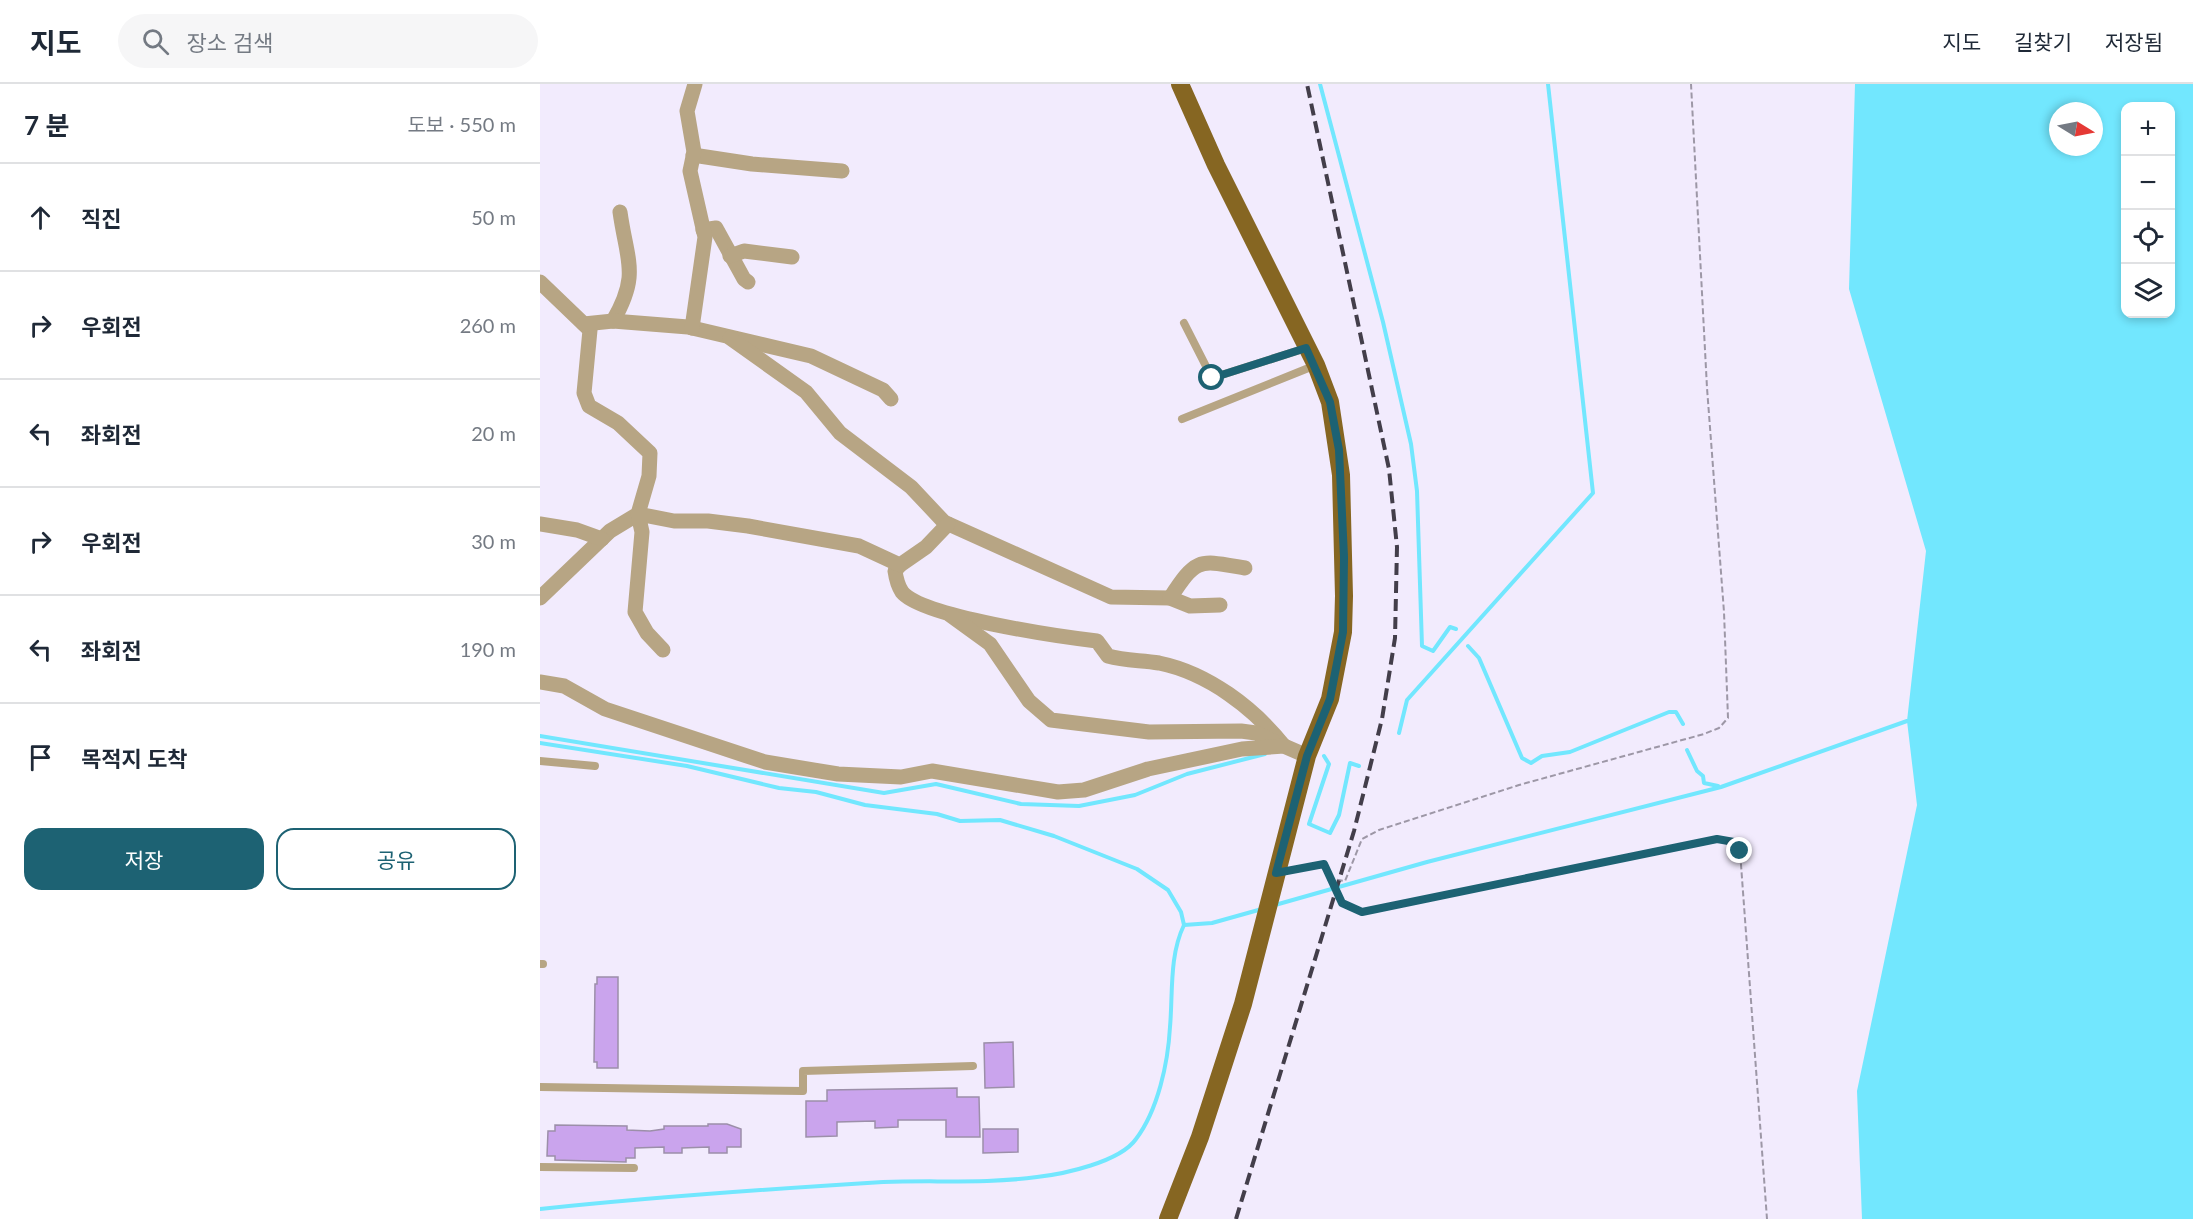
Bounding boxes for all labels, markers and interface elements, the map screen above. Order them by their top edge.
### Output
search box [118,14,538,68]
text: 지도 [30,25,82,59]
icon: search [139,25,172,58]
text: 장소 검색 [187,29,273,56]
text: 지도 [1942,29,1981,54]
text: 길찾기 [2014,29,2072,54]
text: 저장됨 [2105,29,2163,54]
north arrow [2049,102,2103,156]
map controls [2121,102,2175,318]
button: + [2121,102,2175,156]
text: 7 분 [24,109,69,141]
text: 도보 · 550 m [407,112,516,136]
button: − [2121,156,2175,210]
icon: ahead [24,201,57,234]
text: 직진 [81,205,121,232]
text: 50 m [471,205,516,229]
button: locate [2121,210,2175,264]
button: layers [2121,264,2175,318]
icon: right [24,309,57,342]
text: 우회전 [81,313,142,340]
text: 260 m [460,313,516,337]
route start [1198,364,1224,390]
icon: left [24,417,57,450]
text: 좌회전 [81,421,142,448]
text: 20 m [471,421,516,445]
icon: right [24,525,57,558]
text: 우회전 [81,529,142,556]
text: 30 m [471,529,516,553]
icon: left [24,633,57,666]
text: 좌회전 [81,637,142,664]
text: 190 m [460,637,516,661]
icon: arrive [24,741,57,774]
text: 목적지 도착 [81,745,188,772]
button: 저장 [24,828,264,890]
button: 공유 [276,828,516,890]
route end [1726,837,1752,863]

